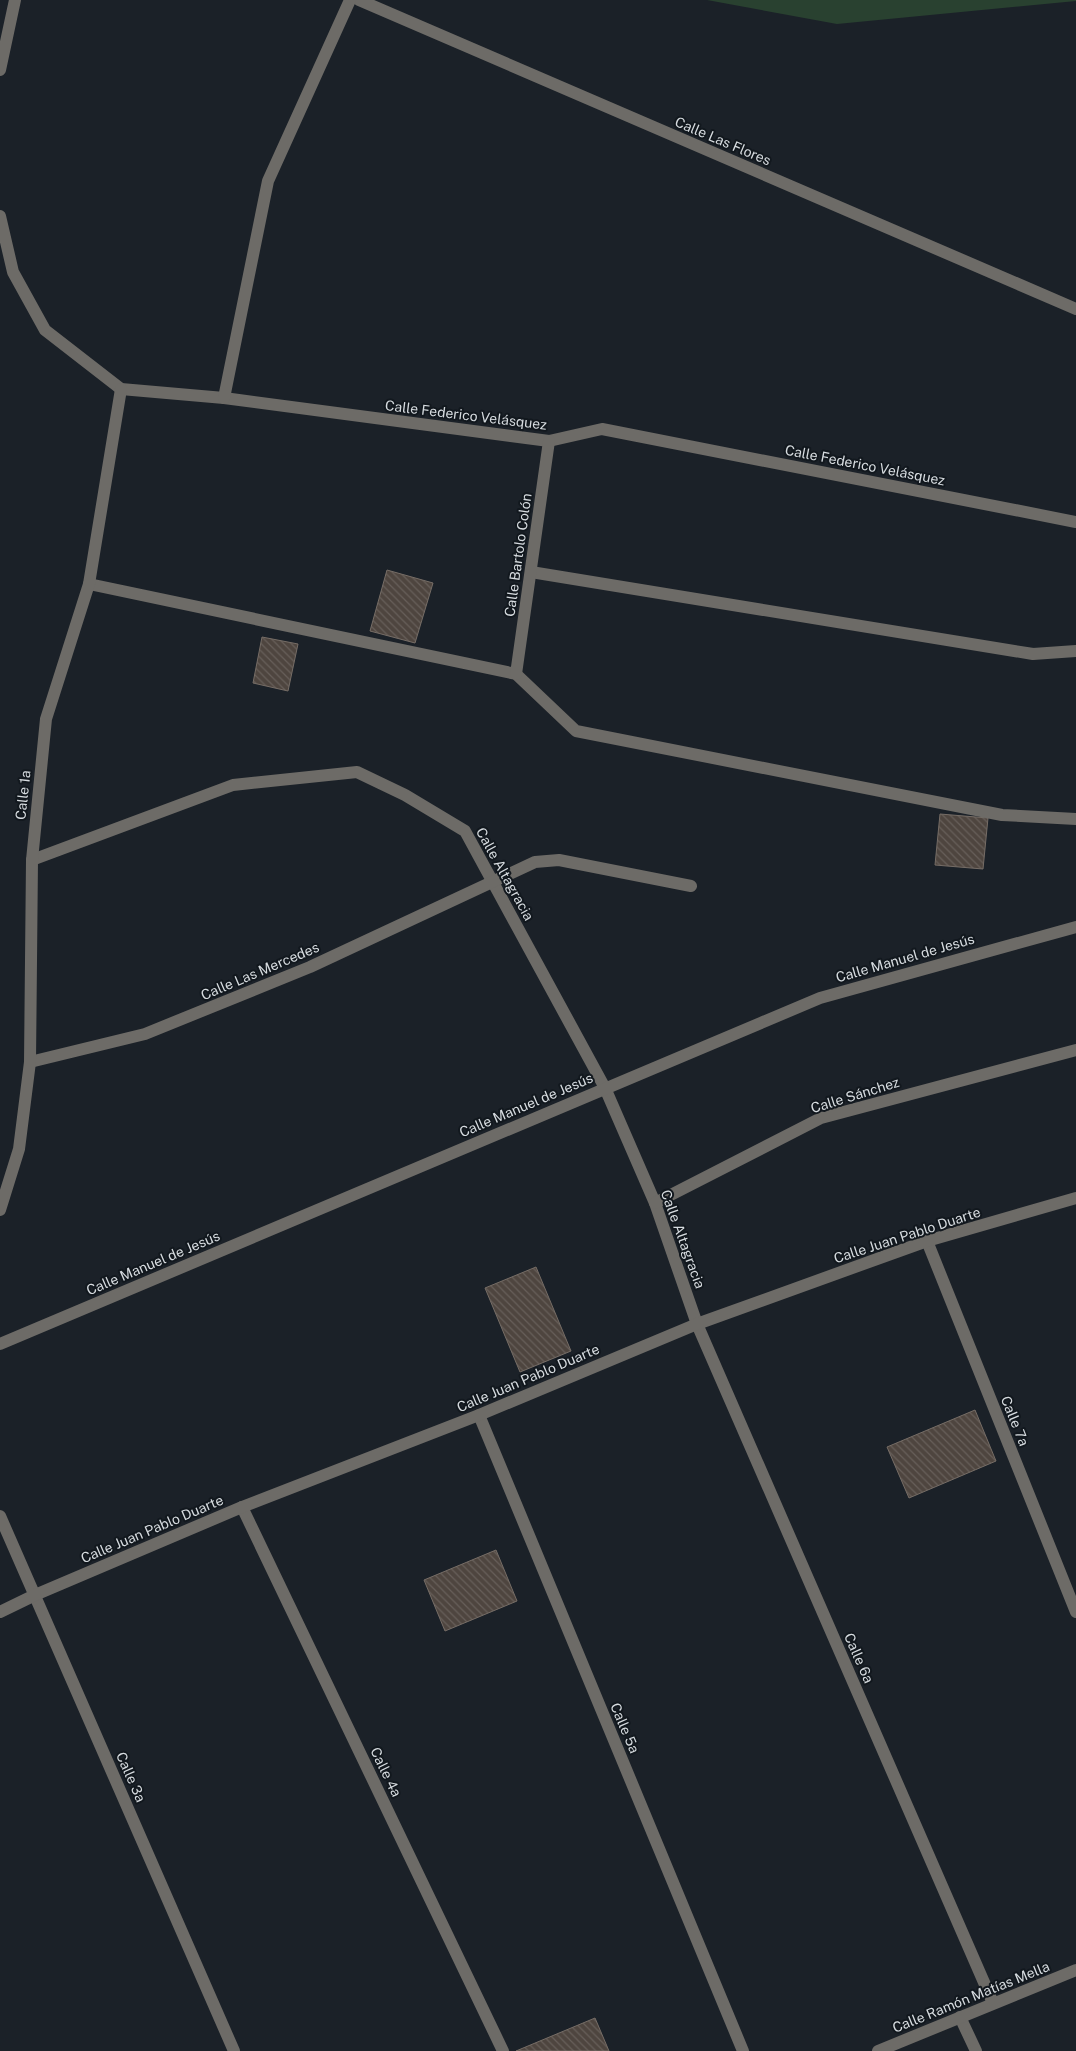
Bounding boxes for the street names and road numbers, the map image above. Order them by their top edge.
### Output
street label: Calle Las Flores [673,114,773,168]
street label: Calle Federico Velásquez [384,397,548,433]
street label: Calle Federico Velásquez [784,442,947,488]
street label: Calle Bartolo Colón [501,492,535,618]
street label: Calle 1a [12,769,34,821]
street label: Calle Altagracia [473,825,537,923]
street label: Calle Manuel de Jesús [834,931,976,985]
street label: Calle Las Mercedes [199,939,321,1003]
street label: Calle Manuel de Jesús [457,1070,595,1140]
street label: Calle Sánchez [809,1074,901,1116]
street label: Calle Altagracia [658,1188,708,1290]
street label: Calle Juan Pablo Duarte [832,1204,982,1266]
street label: Calle Manuel de Jesús [84,1228,222,1298]
street label: Calle Juan Pablo Duarte [454,1341,602,1415]
street label: Calle 7a [998,1394,1032,1448]
street label: Calle Juan Pablo Duarte [78,1492,226,1566]
street label: Calle 6a [841,1631,877,1685]
street label: Calle 5a [607,1700,643,1756]
street label: Calle 4a [367,1745,405,1799]
street label: Calle 3a [113,1750,149,1804]
street label: Calle Ramón Matías Mella [890,1958,1052,2036]

